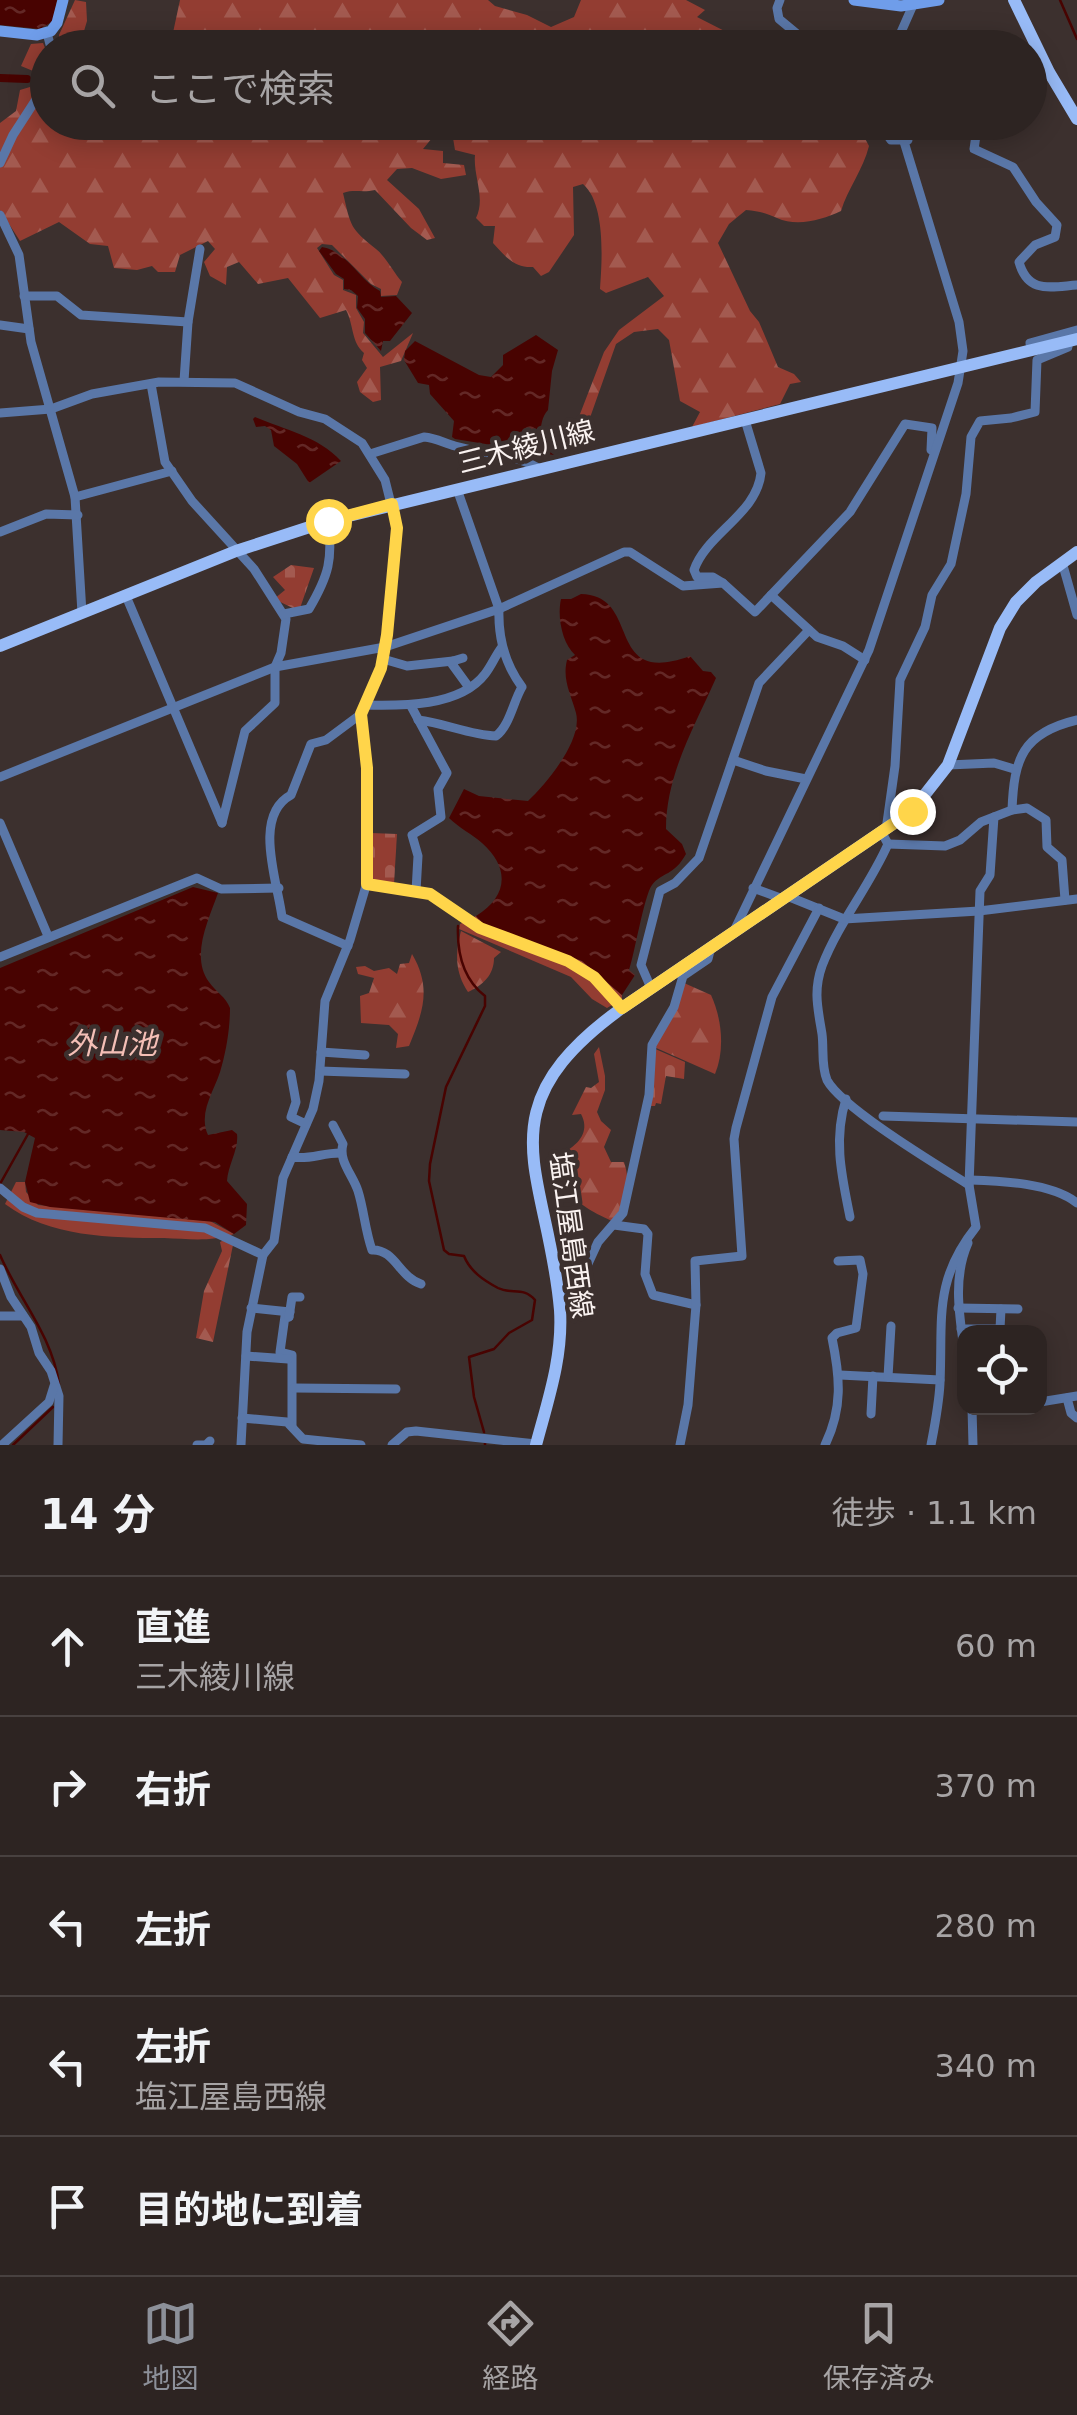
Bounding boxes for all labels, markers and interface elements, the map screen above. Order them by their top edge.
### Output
search box [30,30,1047,140]
icon: search [65,58,120,113]
text: ここで検索 [145,67,335,111]
street label: 三木綾川線 [454,414,598,480]
route start [306,499,352,545]
route end [890,789,936,835]
water label: 外山池 [67,1026,160,1061]
street label: 塩江屋島西線 [543,1150,599,1320]
map controls [957,1325,1047,1415]
button: locate [957,1325,1047,1415]
text: 14 分 [40,1490,155,1539]
text: 徒歩 · 1.1 km [832,1494,1037,1532]
text: 直進 [135,1605,211,1649]
icon: ahead [40,1619,95,1674]
text: 60 m [955,1627,1037,1665]
text: 三木綾川線 [135,1658,295,1696]
icon: right [40,1759,95,1814]
text: 370 m [935,1767,1037,1805]
text: 右折 [135,1768,211,1812]
icon: left [40,1899,95,1954]
text: 280 m [935,1907,1037,1945]
text: 左折 [135,1908,211,1952]
text: 左折 [135,2025,211,2069]
icon: left [40,2039,95,2094]
text: 340 m [935,2047,1037,2085]
text: 塩江屋島西線 [135,2078,327,2116]
icon: arrive [40,2179,95,2234]
text: 目的地に到着 [135,2188,363,2232]
tab: 地図 [142,2296,198,2396]
tab: 経路 [482,2296,539,2396]
tab: 保存済み [823,2296,935,2396]

